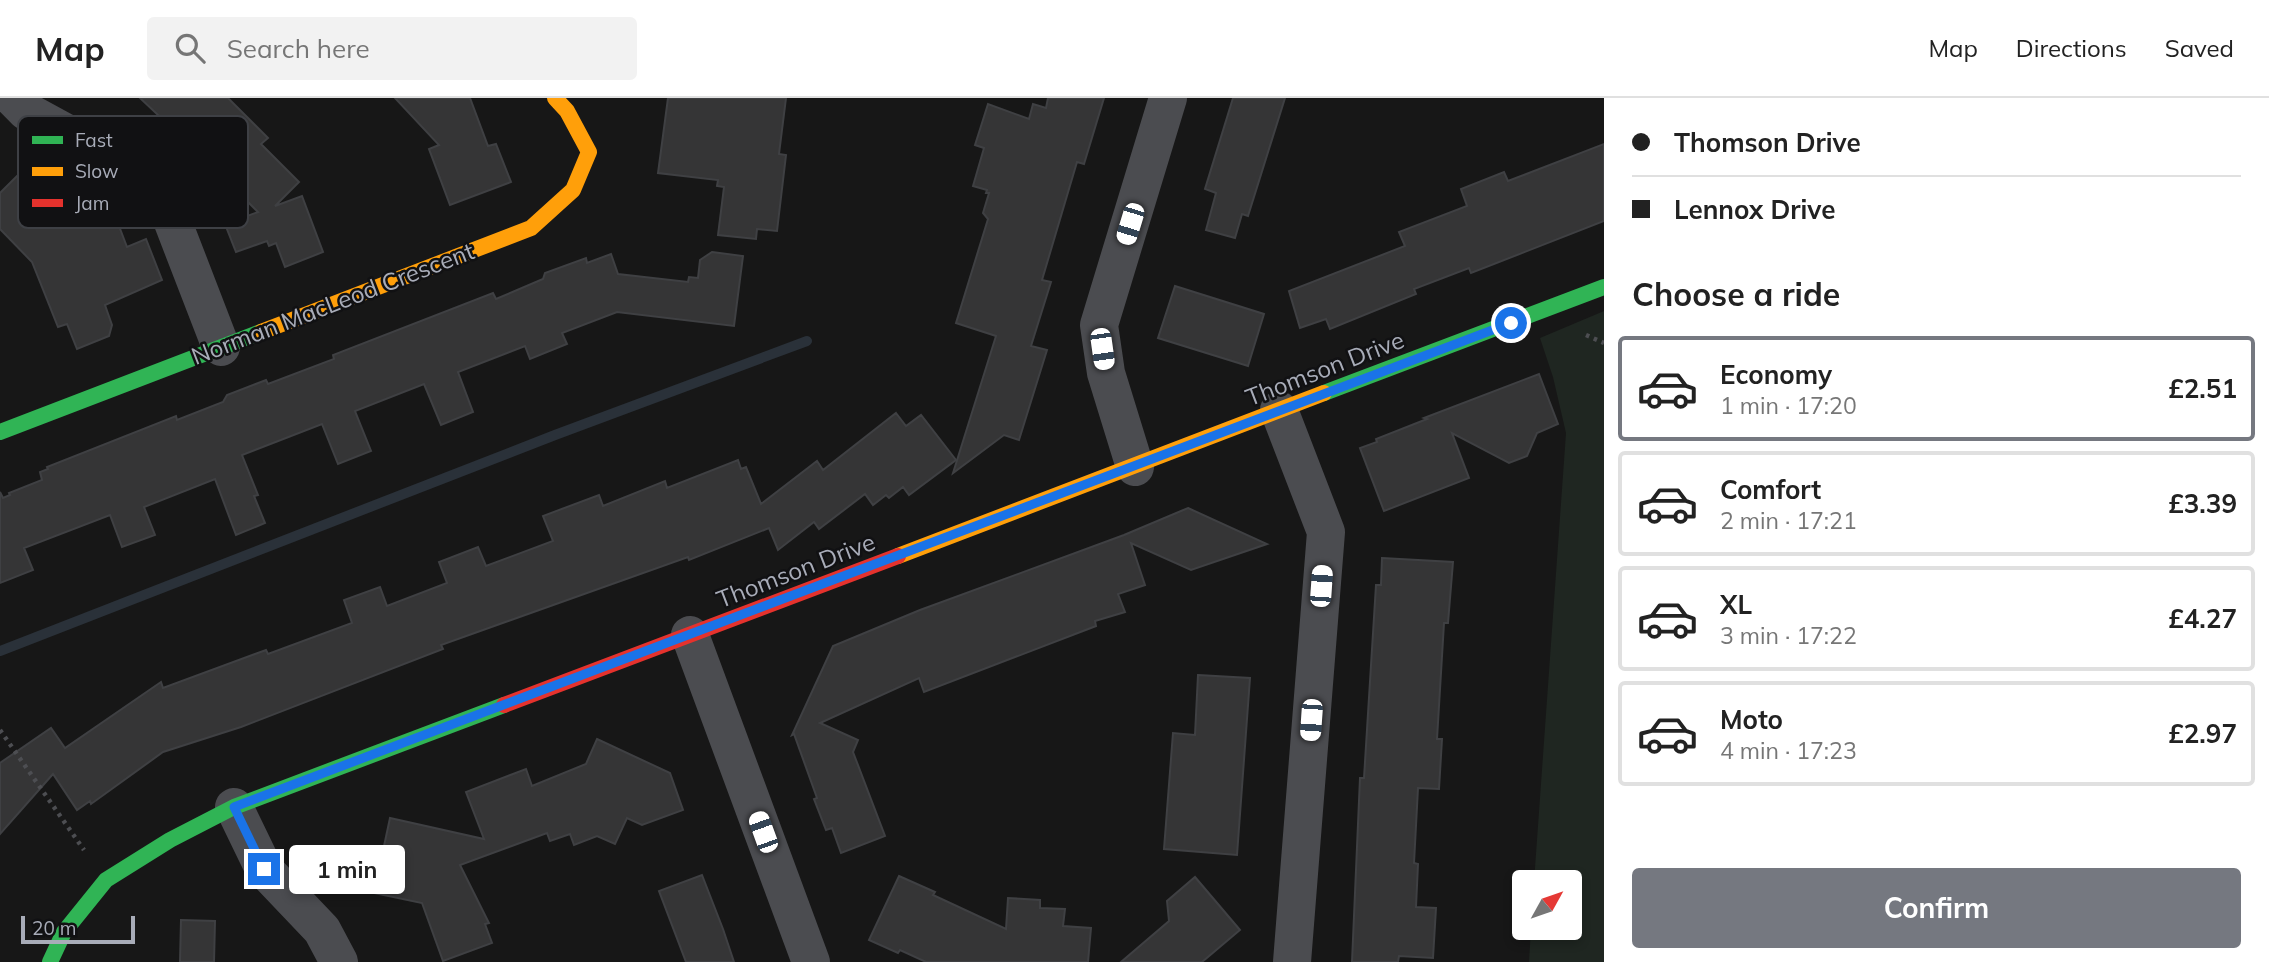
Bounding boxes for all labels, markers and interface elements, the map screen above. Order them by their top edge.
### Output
search box [147,17,637,80]
text: Map [35,28,105,69]
icon: search [171,29,209,67]
text: Search here [227,32,370,65]
text: Map [1928,33,1978,63]
text: Directions [2016,33,2127,63]
text: Saved [2165,33,2234,63]
legend [18,116,248,228]
text: Thomson Drive [1674,126,1861,159]
text: Fast [75,128,113,152]
text: Slow [75,159,119,183]
text: Jam [75,191,109,215]
text: Lennox Drive [1674,193,1835,226]
car [1114,201,1147,247]
street label: Norman MacLeod Crescent [187,235,478,371]
text: Choose a ride [1632,274,1840,314]
route start [1495,307,1527,339]
street label: Thomson Drive [1241,324,1408,412]
car [1089,327,1116,371]
icon: car [1636,357,1699,420]
text: Economy [1720,358,1832,391]
text: £2.51 [2168,372,2237,405]
text: 1 min · 17:20 [1720,391,1857,420]
icon: car [1636,472,1699,535]
text: Comfort [1720,473,1821,506]
text: £3.39 [2168,487,2237,520]
text: 2 min · 17:21 [1720,506,1857,535]
street label: Thomson Drive [712,526,879,614]
car [1310,564,1333,608]
icon: car [1636,587,1699,650]
text: XL [1720,588,1752,621]
text: £4.27 [2168,602,2237,635]
text: 3 min · 17:22 [1720,621,1857,650]
car [1300,698,1323,742]
icon: car [1636,702,1699,765]
text: Moto [1720,703,1783,736]
text: £2.97 [2168,717,2237,750]
text: 4 min · 17:23 [1720,736,1857,765]
car [746,809,781,855]
callout: 1 min [288,844,404,894]
route end [248,853,280,885]
text: 1 min [317,855,377,884]
button: Confirm [1632,868,2241,948]
north arrow [1512,870,1582,940]
map controls [1512,870,1582,940]
scale bar [21,913,135,945]
text: 20 m [32,916,76,940]

